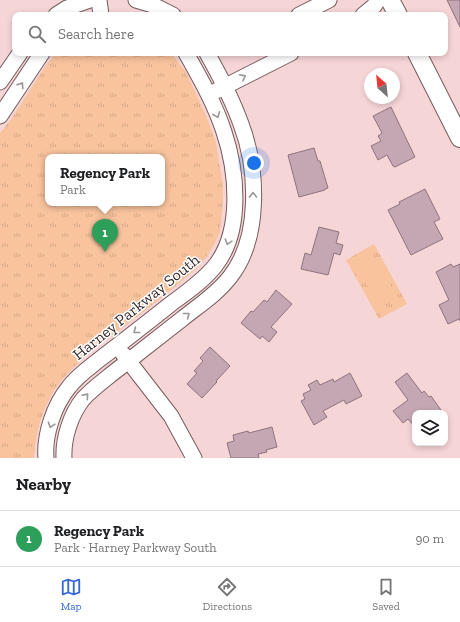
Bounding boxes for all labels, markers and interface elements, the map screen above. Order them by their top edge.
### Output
search box [12,12,448,56]
icon: search [26,23,48,45]
text: Search here [58,25,134,43]
north arrow [364,68,400,104]
one-way arrow [238,74,246,82]
one-way arrow [16,82,24,89]
one-way arrow [213,111,221,118]
your location [244,153,264,173]
popup [45,154,165,206]
text: Regency Park [60,164,150,182]
text: Park [60,182,86,197]
one-way arrow [249,192,257,198]
pin: 1 [92,219,118,252]
one-way arrow [224,238,233,245]
street label: Harney Parkway South [69,250,203,364]
one-way arrow [183,313,190,320]
one-way arrow [134,326,141,333]
one-way arrow [82,394,89,401]
map controls [412,410,448,446]
button: layers [412,410,448,446]
one-way arrow [47,421,56,428]
text: Nearby [16,474,71,494]
text: Regency Park [54,522,144,540]
text: 1 [26,531,32,546]
text: 90 m [415,531,444,546]
text: Park · Harney Parkway South [54,540,217,555]
tab: Map [60,576,82,613]
tab: Directions [202,576,252,613]
tab: Saved [372,576,400,613]

